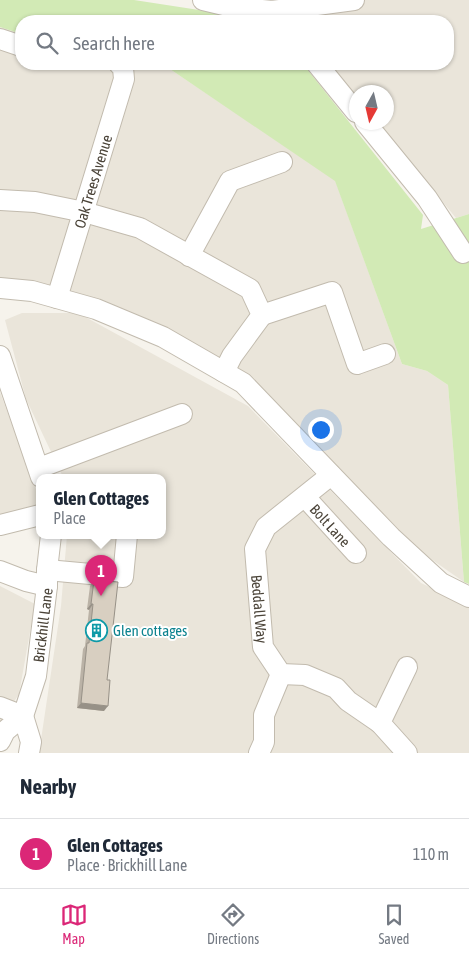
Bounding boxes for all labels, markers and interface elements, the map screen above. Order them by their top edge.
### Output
search box [15,15,454,70]
icon: search [33,29,61,57]
text: Search here [73,32,155,54]
north arrow [349,85,394,130]
street label: Oak Trees Avenue [70,132,115,230]
your location [308,417,334,443]
popup [36,474,166,539]
text: Glen Cottages [53,487,149,509]
street label: Bolt Lane [307,500,354,550]
text: Place [53,509,86,527]
pin: 1 [85,555,117,596]
street label: Beddall Way [249,574,271,644]
street label: Brickhill Lane [29,587,55,663]
building icon: Glen cottages [85,618,109,642]
place label: Glen cottages [113,622,187,639]
text: Nearby [20,774,76,798]
text: Glen Cottages [67,834,163,856]
text: 1 [32,845,40,863]
text: 110 m [413,845,449,863]
text: Place · Brickhill Lane [67,856,187,874]
tab: Map [60,901,88,947]
tab: Directions [207,901,259,947]
tab: Saved [378,901,409,947]

